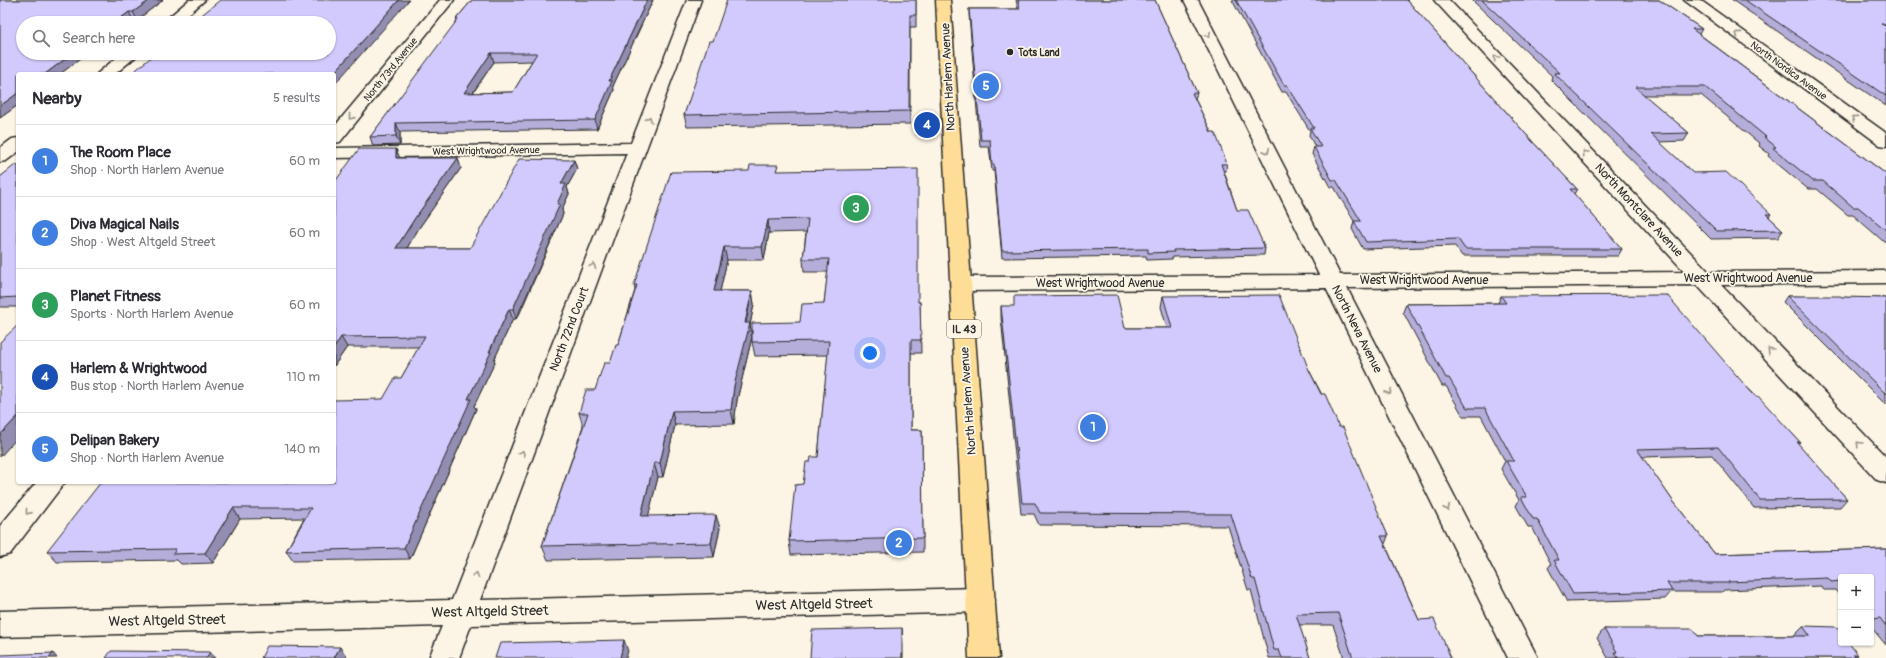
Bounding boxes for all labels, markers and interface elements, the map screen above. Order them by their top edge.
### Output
search box [16,16,336,60]
street label: North Harlem Avenue [938,22,959,131]
icon: search [30,27,52,49]
text: Search here [62,29,135,48]
one-way arrow [1203,31,1211,38]
one-way arrow [1735,32,1742,39]
street label: North 73rd Avenue [361,35,420,104]
street label: North Nordica Avenue [1748,39,1829,103]
marker: Tots Land [1005,47,1015,57]
place label: Tots Land [1017,47,1060,59]
one-way arrow [1493,55,1501,63]
pin: 5 [973,71,999,101]
text: Nearby [32,88,81,109]
text: 5 results [273,90,320,106]
pin: 4 [914,110,940,140]
one-way arrow [349,112,356,119]
one-way arrow [645,115,653,122]
one-way arrow [1852,116,1859,123]
text: The Room Place [70,143,171,162]
street label: West Wrightwood Avenue [432,144,540,158]
one-way arrow [1262,147,1270,154]
one-way arrow [1582,150,1590,158]
text: 1 [42,153,48,169]
text: 60 m [289,153,320,169]
street label: North Montclare Avenue [1591,160,1686,260]
text: Shop · North Harlem Avenue [70,162,224,178]
pin: 3 [843,193,869,223]
text: Diva Magical Nails [70,215,179,234]
text: 2 [41,225,49,241]
text: 60 m [289,225,320,241]
text: Shop · West Altgeld Street [70,234,215,250]
one-way arrow [589,263,597,270]
street label: West Wrightwood Avenue [1684,271,1812,286]
street label: West Wrightwood Avenue [1360,273,1488,288]
street label: West Wrightwood Avenue [1036,276,1164,291]
street label: North Neva Avenue [1328,283,1385,376]
street label: North 72nd Court [546,285,593,374]
text: Planet Fitness [70,287,161,306]
text: 3 [41,297,49,313]
text: 60 m [289,297,320,313]
text: Sports · North Harlem Avenue [70,306,233,322]
road number: IL 43 [947,320,981,338]
your location [860,343,880,363]
street label: North Harlem Avenue [957,346,980,455]
one-way arrow [1768,347,1775,354]
text: Harlem & Wrightwood [70,359,207,378]
text: 4 [41,369,49,385]
text: 110 m [287,369,320,385]
text: Bus stop · North Harlem Avenue [70,378,244,394]
one-way arrow [1384,388,1391,395]
pin: 1 [1080,412,1106,442]
text: Delipan Bakery [70,431,159,450]
text: 5 [41,441,49,457]
text: 140 m [284,441,320,457]
one-way arrow [1856,441,1864,449]
text: Shop · North Harlem Avenue [70,450,224,466]
one-way arrow [518,450,526,457]
one-way arrow [1442,504,1450,511]
one-way arrow [25,508,32,515]
pin: 2 [886,528,912,558]
one-way arrow [472,571,480,578]
map controls [1838,574,1874,646]
button: + [1838,574,1874,610]
street label: West Altgeld Street [755,595,873,614]
street label: West Altgeld Street [431,602,549,621]
button: − [1838,610,1874,646]
street label: West Altgeld Street [108,611,226,630]

